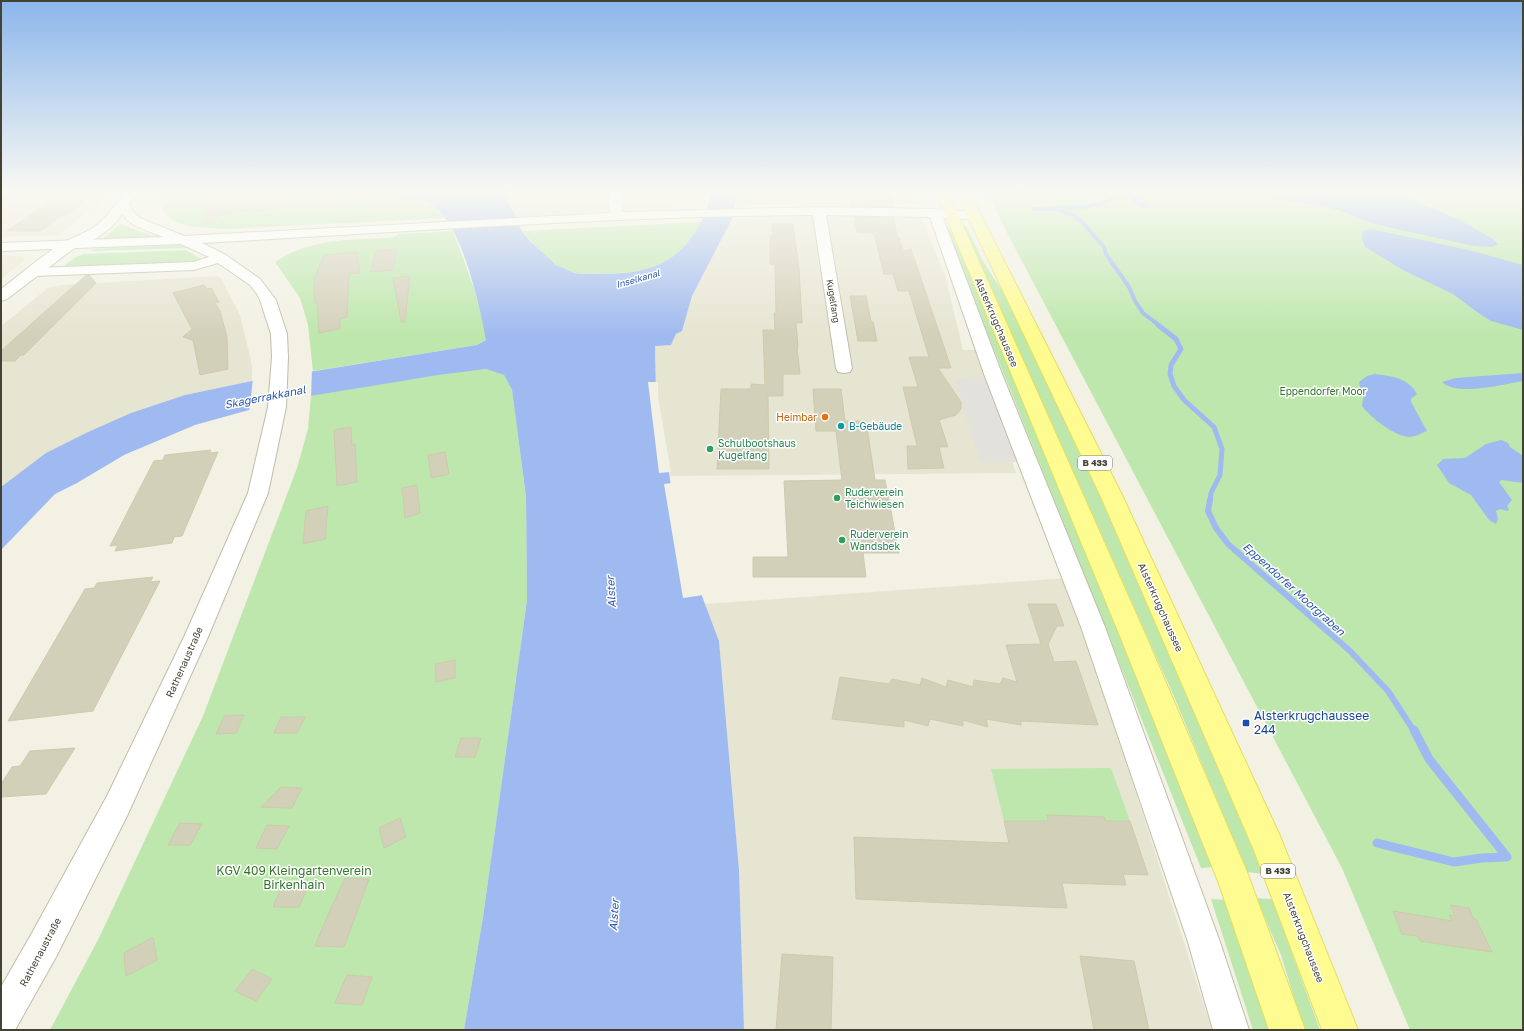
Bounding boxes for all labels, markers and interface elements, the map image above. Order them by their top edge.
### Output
water label: Inselkanal [615,267,662,290]
street label: Alsterkrugchaussee [973,275,1021,369]
street label: Kugelfang [825,278,842,324]
water label: Skagerrakkanal [223,382,307,412]
park label: Eppendorfer Moor [1280,385,1367,397]
place label: Heimbar [776,411,817,423]
marker: Heimbar [820,412,830,422]
place label: B-Gebäude [849,420,902,432]
marker: B-Gebäude [836,421,846,431]
place label: Schulbootshaus Kugelfang [718,437,796,461]
marker: Schulbootshaus Kugelfang [705,444,715,454]
road number: B 433 [1078,456,1112,470]
place label: Ruderverein Teichwiesen [845,486,904,510]
marker: Ruderverein Teichwiesen [832,493,842,503]
place label: Ruderverein Wandsbek [850,528,908,552]
marker: Ruderverein Wandsbek [837,535,847,545]
water label: Eppendorfer Moorgraben [1240,539,1349,639]
street label: Alsterkrugchaussee [1136,561,1186,653]
water label: Alster [603,574,618,608]
street label: Rathenaustraße [163,624,205,699]
place label: Alsterkrugchaussee 244 [1254,708,1369,737]
marker: Alsterkrugchaussee 244 [1241,718,1251,728]
park label: KGV 409 Kleingartenverein Birkenhain [216,863,372,892]
road number: B 433 [1261,864,1295,878]
street label: Alsterkrugchaussee [1281,890,1327,984]
water label: Alster [606,897,621,931]
street label: Rathenaustraße [17,915,63,989]

